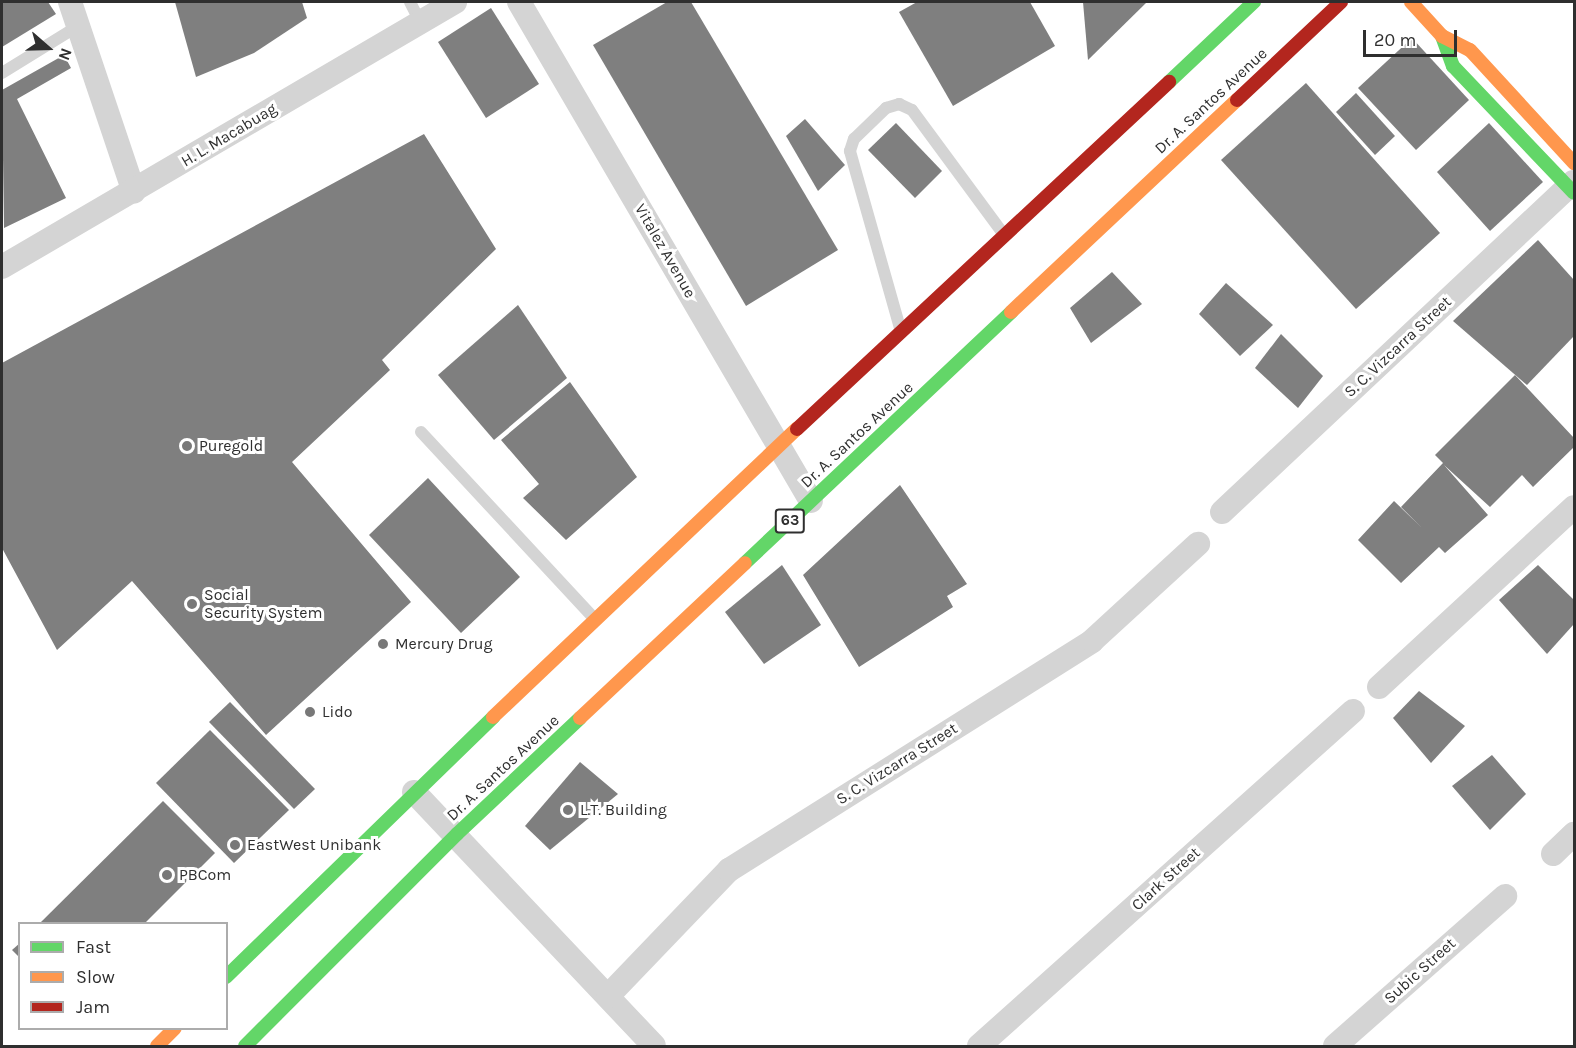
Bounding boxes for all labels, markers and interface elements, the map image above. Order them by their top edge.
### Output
north arrow [18,18,78,78]
scale bar [1366,18,1460,56]
text: 20 m [1374,29,1416,51]
street label: Dr. A. Santos Avenue [1151,44,1271,158]
text: N [54,46,76,63]
street label: H. L. Macabuag [178,99,280,171]
street label: Vitalez Avenue [630,201,700,301]
street label: S. C. Vizcarra Street [1341,292,1455,402]
street label: Dr. A. Santos Avenue [797,378,917,492]
place label: Puregold [199,436,263,456]
marker: Puregold [180,439,194,453]
road number: 63 [774,509,806,533]
place label: Social Security System [204,585,322,623]
marker: Social Security System [185,597,199,611]
place label: Mercury Drug [395,634,493,654]
marker: Mercury Drug [376,637,390,651]
place label: Lido [322,702,352,722]
marker: Lido [303,705,317,719]
street label: Dr. A. Santos Avenue [443,711,563,825]
street label: S. C. Vizcarra Street [833,719,961,809]
place label: L.T. Building [580,800,667,820]
marker: L.T. Building [561,803,575,817]
place label: EastWest Unibank [247,835,381,855]
marker: EastWest Unibank [228,838,242,852]
street label: Clark Street [1128,843,1204,915]
place label: PBCom [179,865,231,885]
marker: PBCom [160,868,174,882]
legend [18,922,228,1030]
street label: Subic Street [1380,934,1460,1008]
text: Fast [76,936,111,958]
text: Slow [76,966,115,988]
text: Jam [76,996,110,1018]

